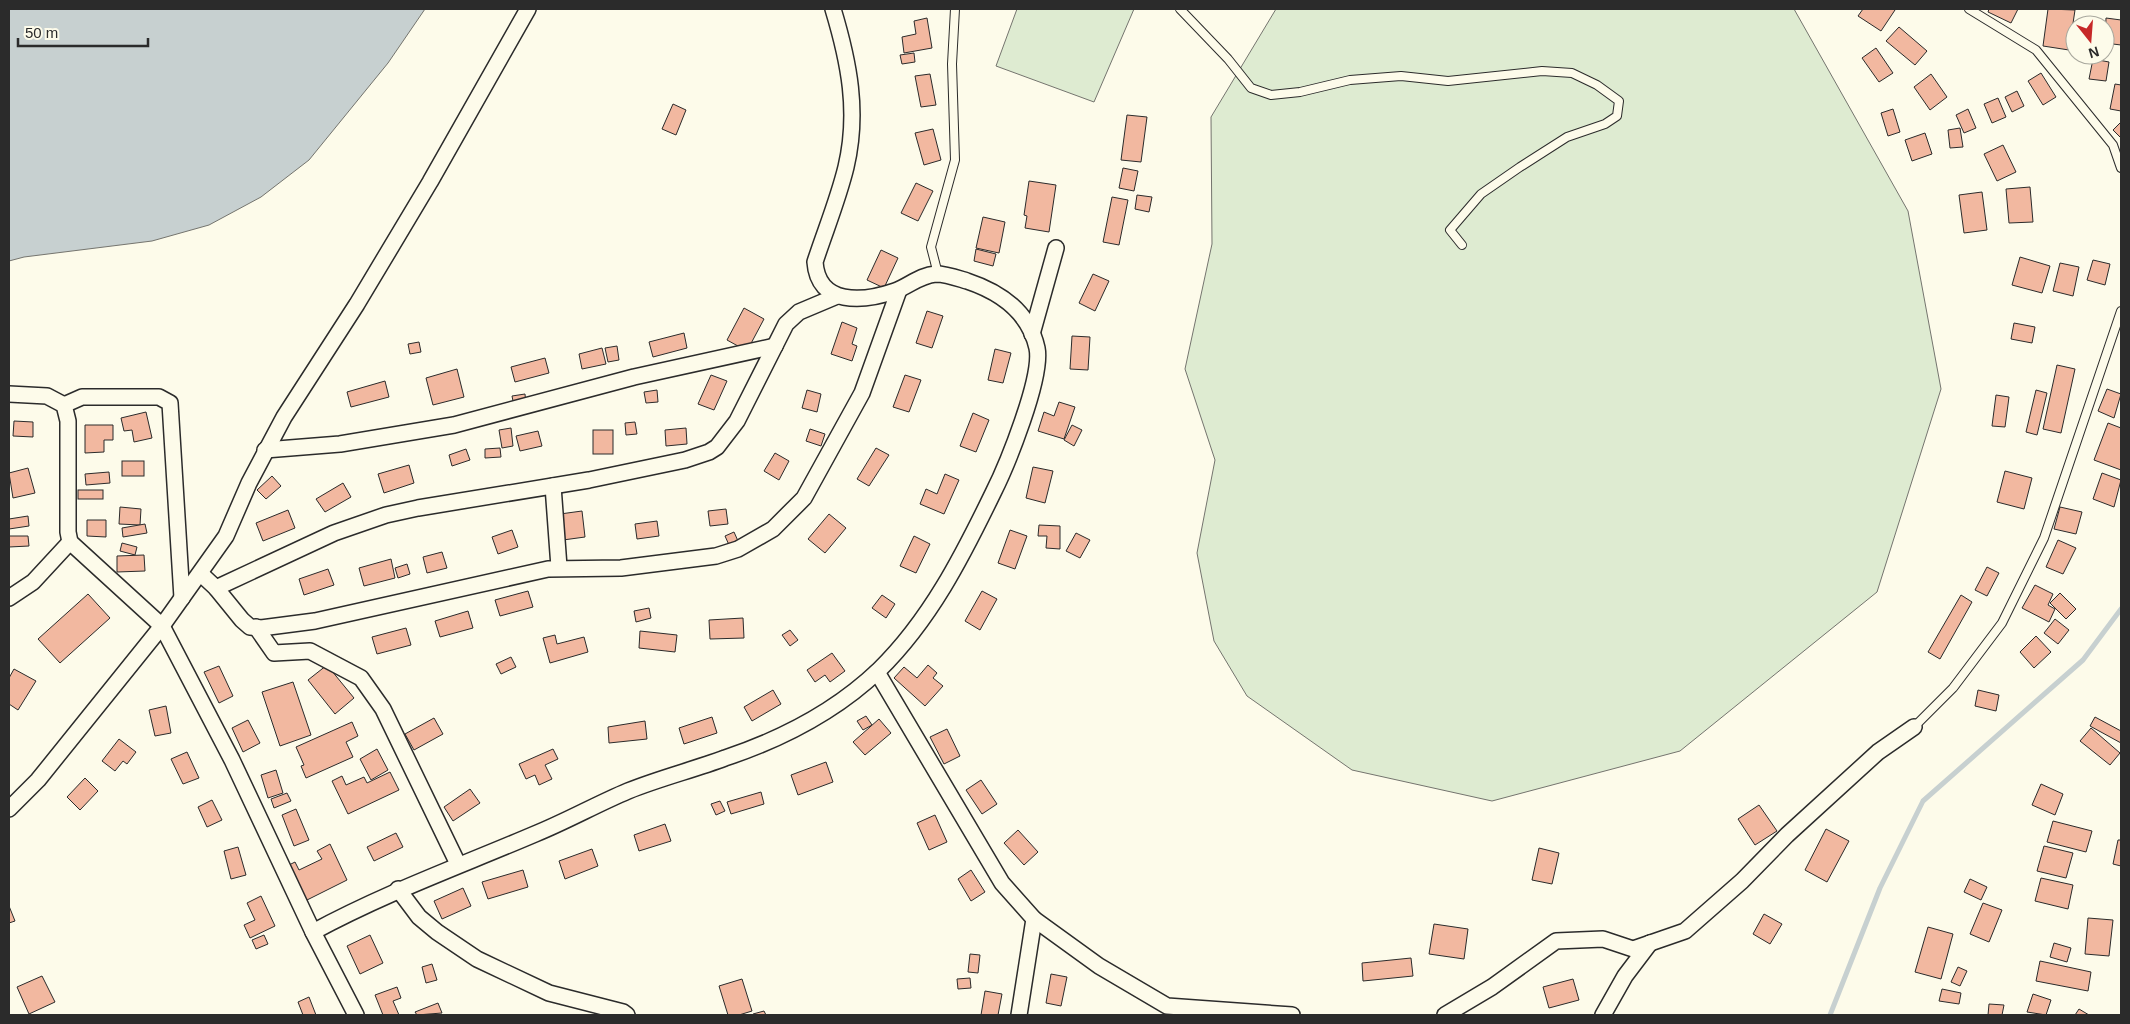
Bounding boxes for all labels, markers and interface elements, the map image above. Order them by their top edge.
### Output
scale bar [18,15,148,47]
north arrow [2065,15,2115,65]
text: 50 m [25,24,58,41]
text: N [2087,43,2101,62]

